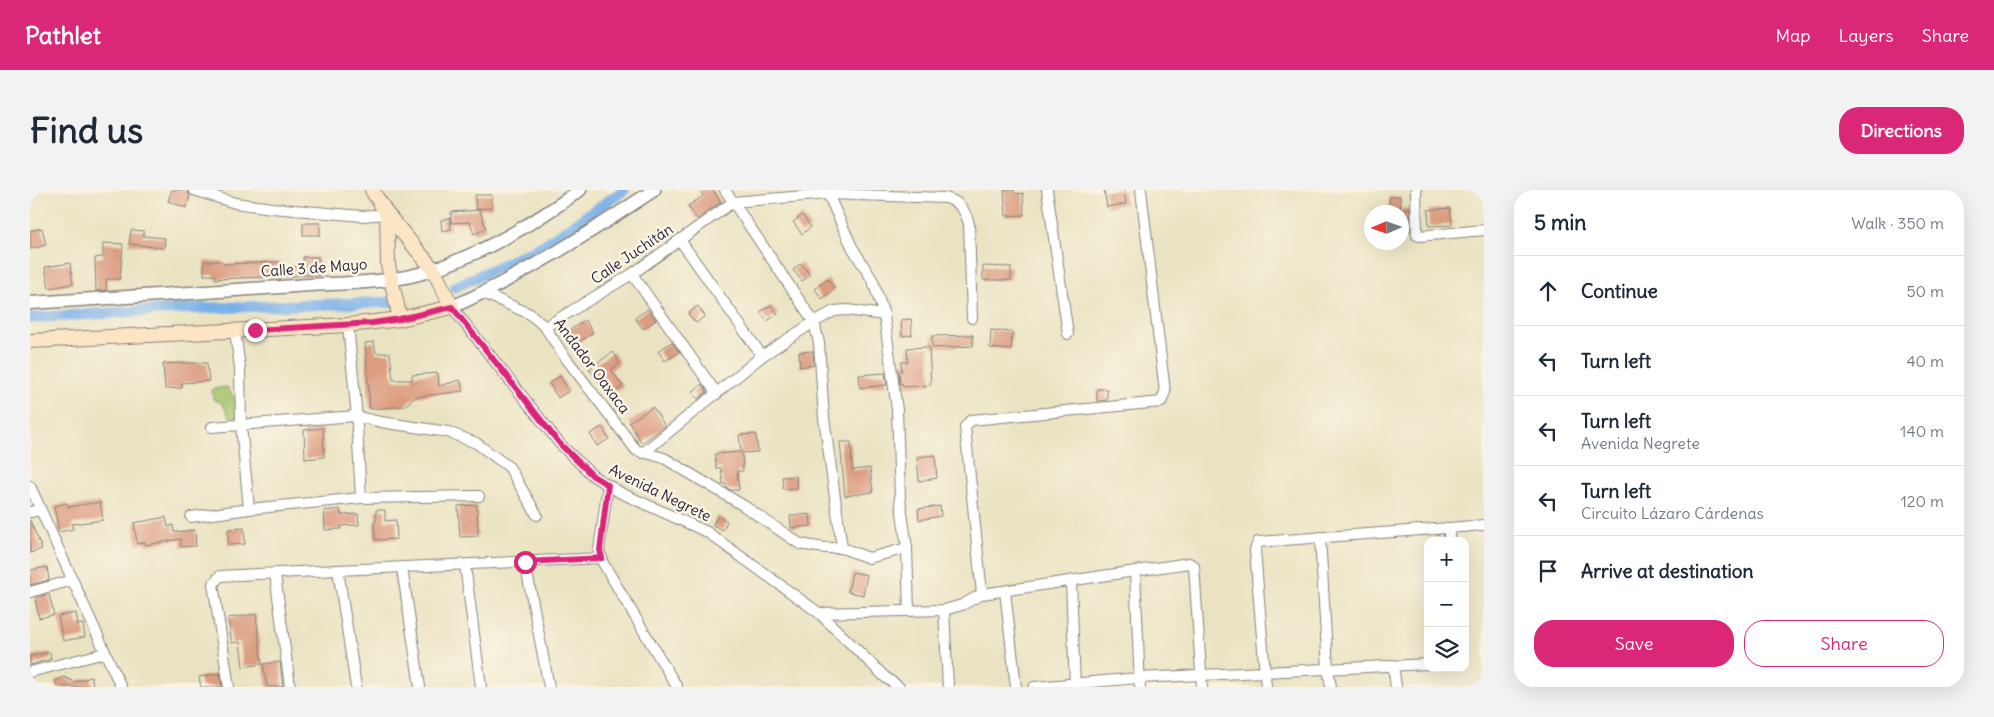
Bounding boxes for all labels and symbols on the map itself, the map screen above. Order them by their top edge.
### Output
north arrow [1364,205,1409,250]
street label: Calle Juchitán [587,219,677,288]
street label: Calle 3 de Mayo [260,254,368,281]
street label: Andador Oaxaca [550,314,635,417]
route end [244,319,267,342]
street label: Avenida Negrete [606,460,714,525]
route start [514,551,537,574]

